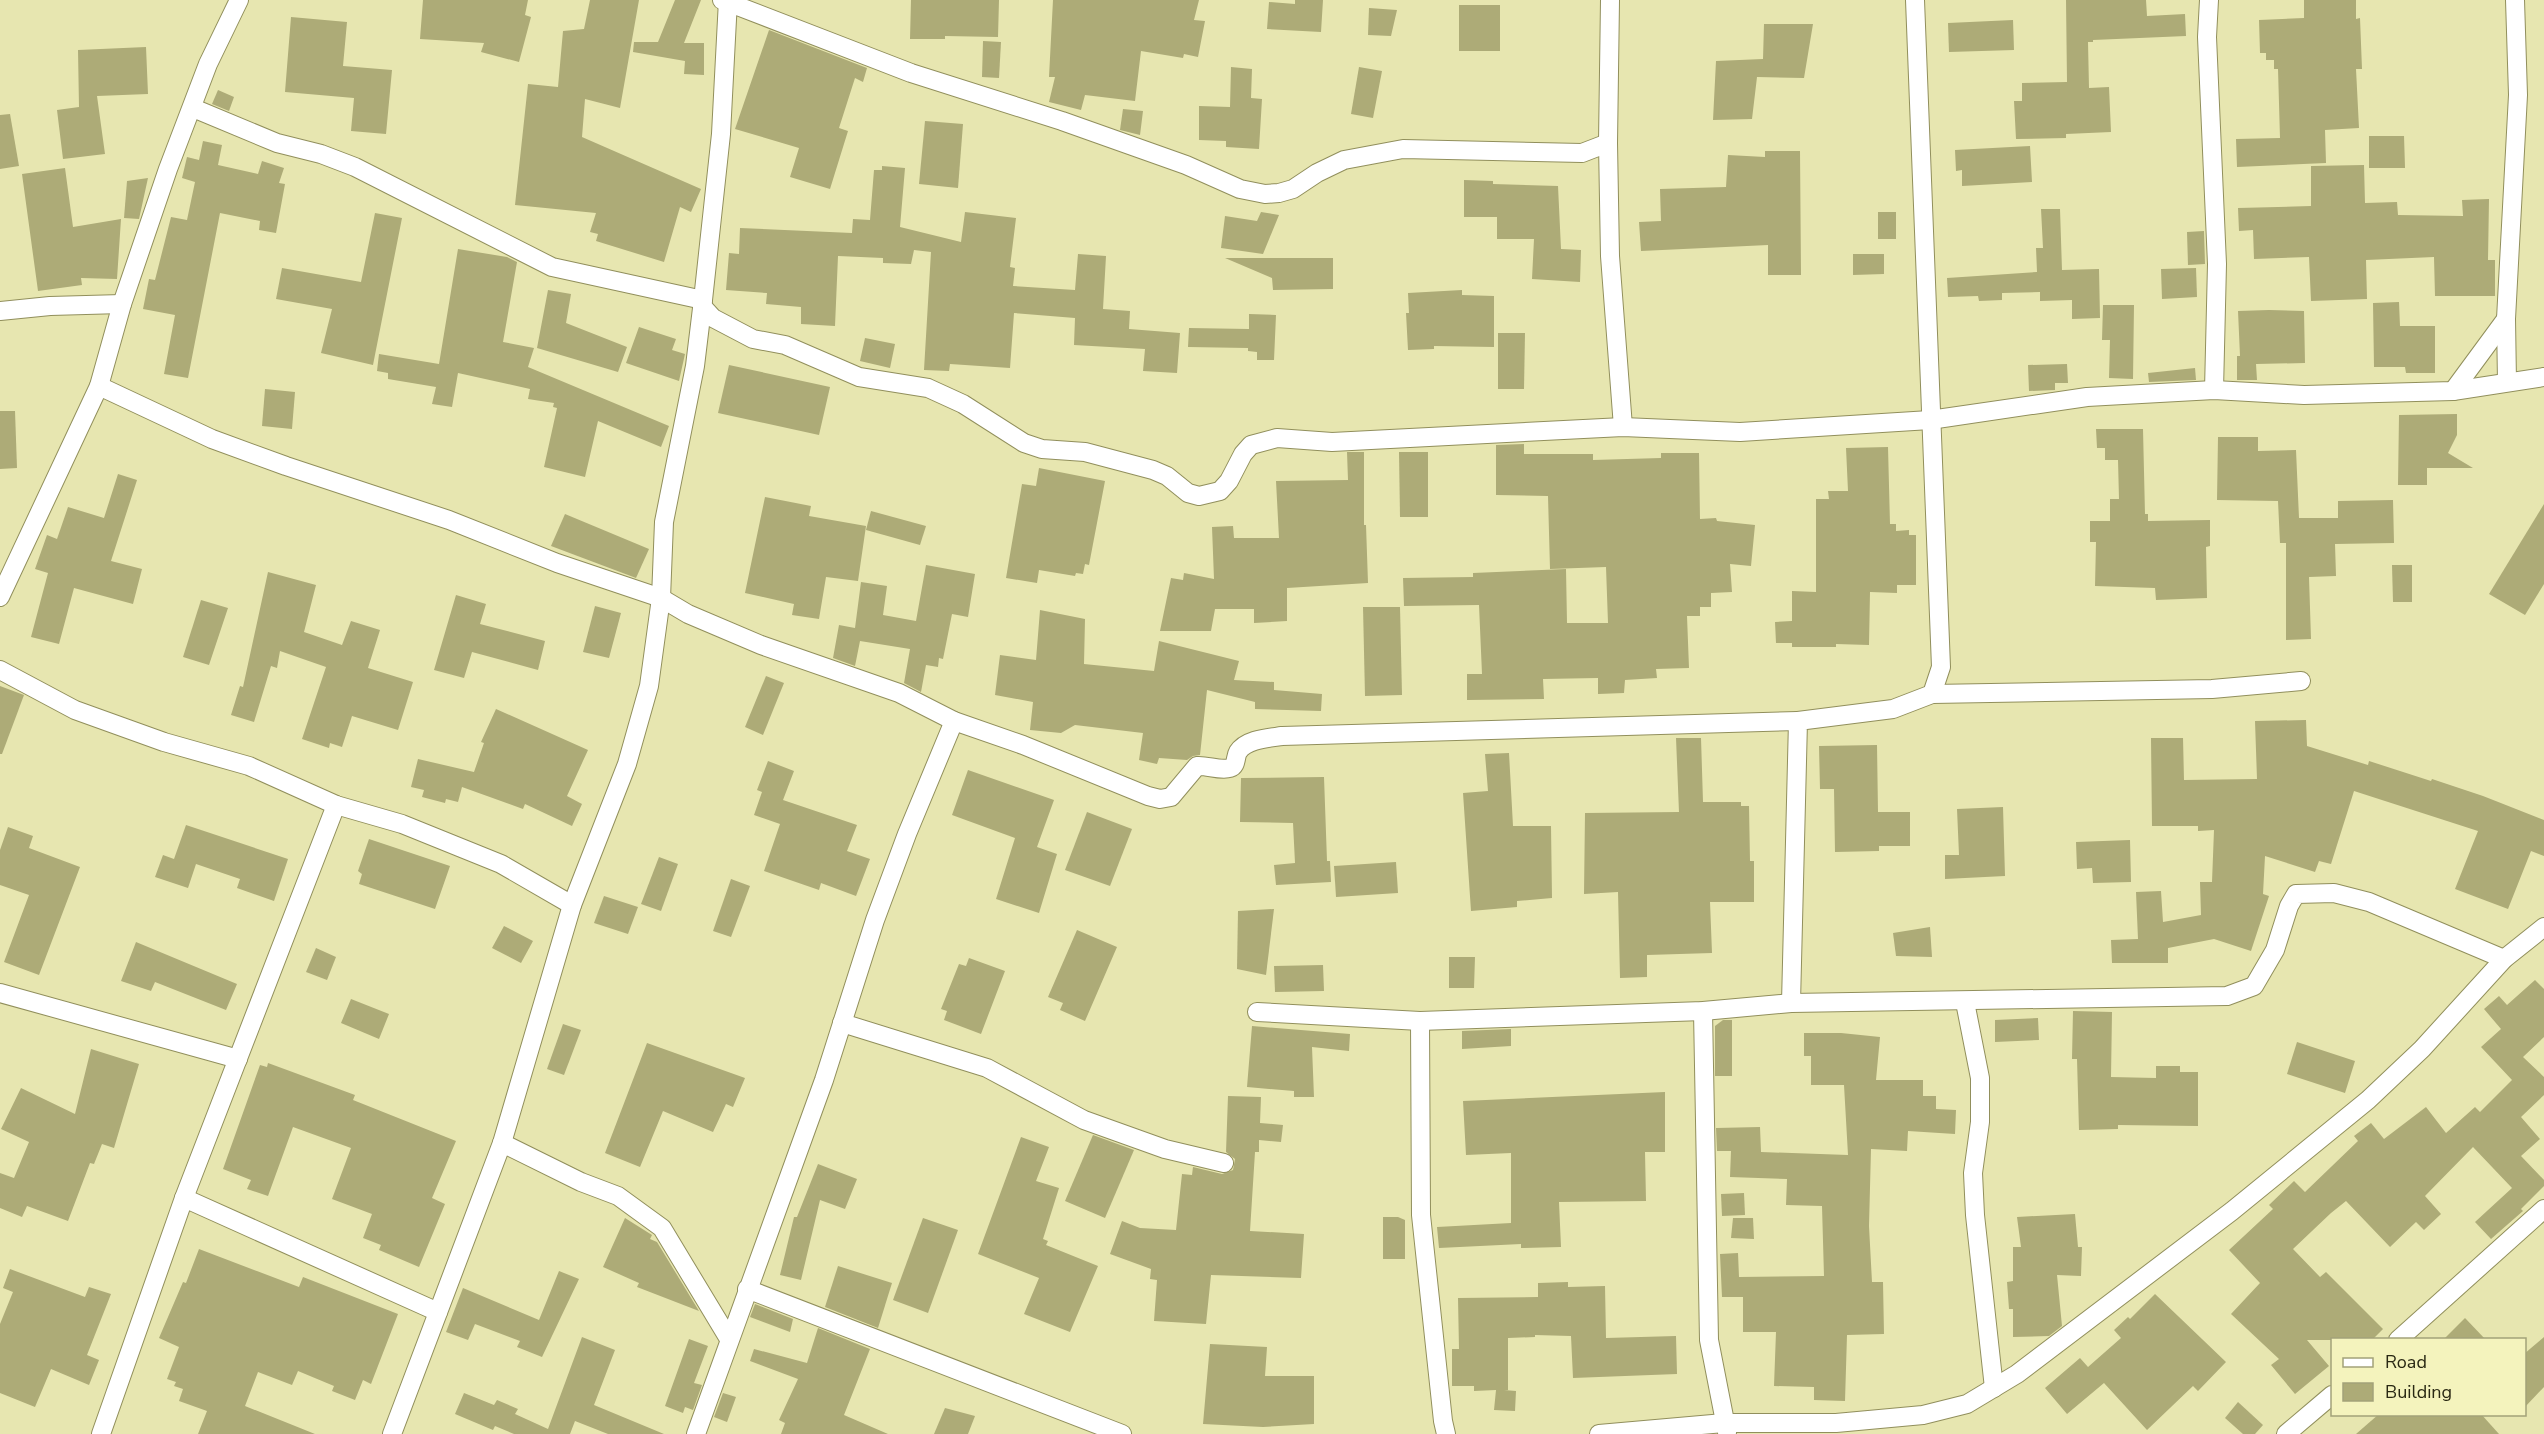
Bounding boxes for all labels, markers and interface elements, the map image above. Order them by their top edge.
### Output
legend [2331,1338,2526,1416]
text: Road [2385,1350,2427,1374]
text: Building [2385,1380,2452,1404]

